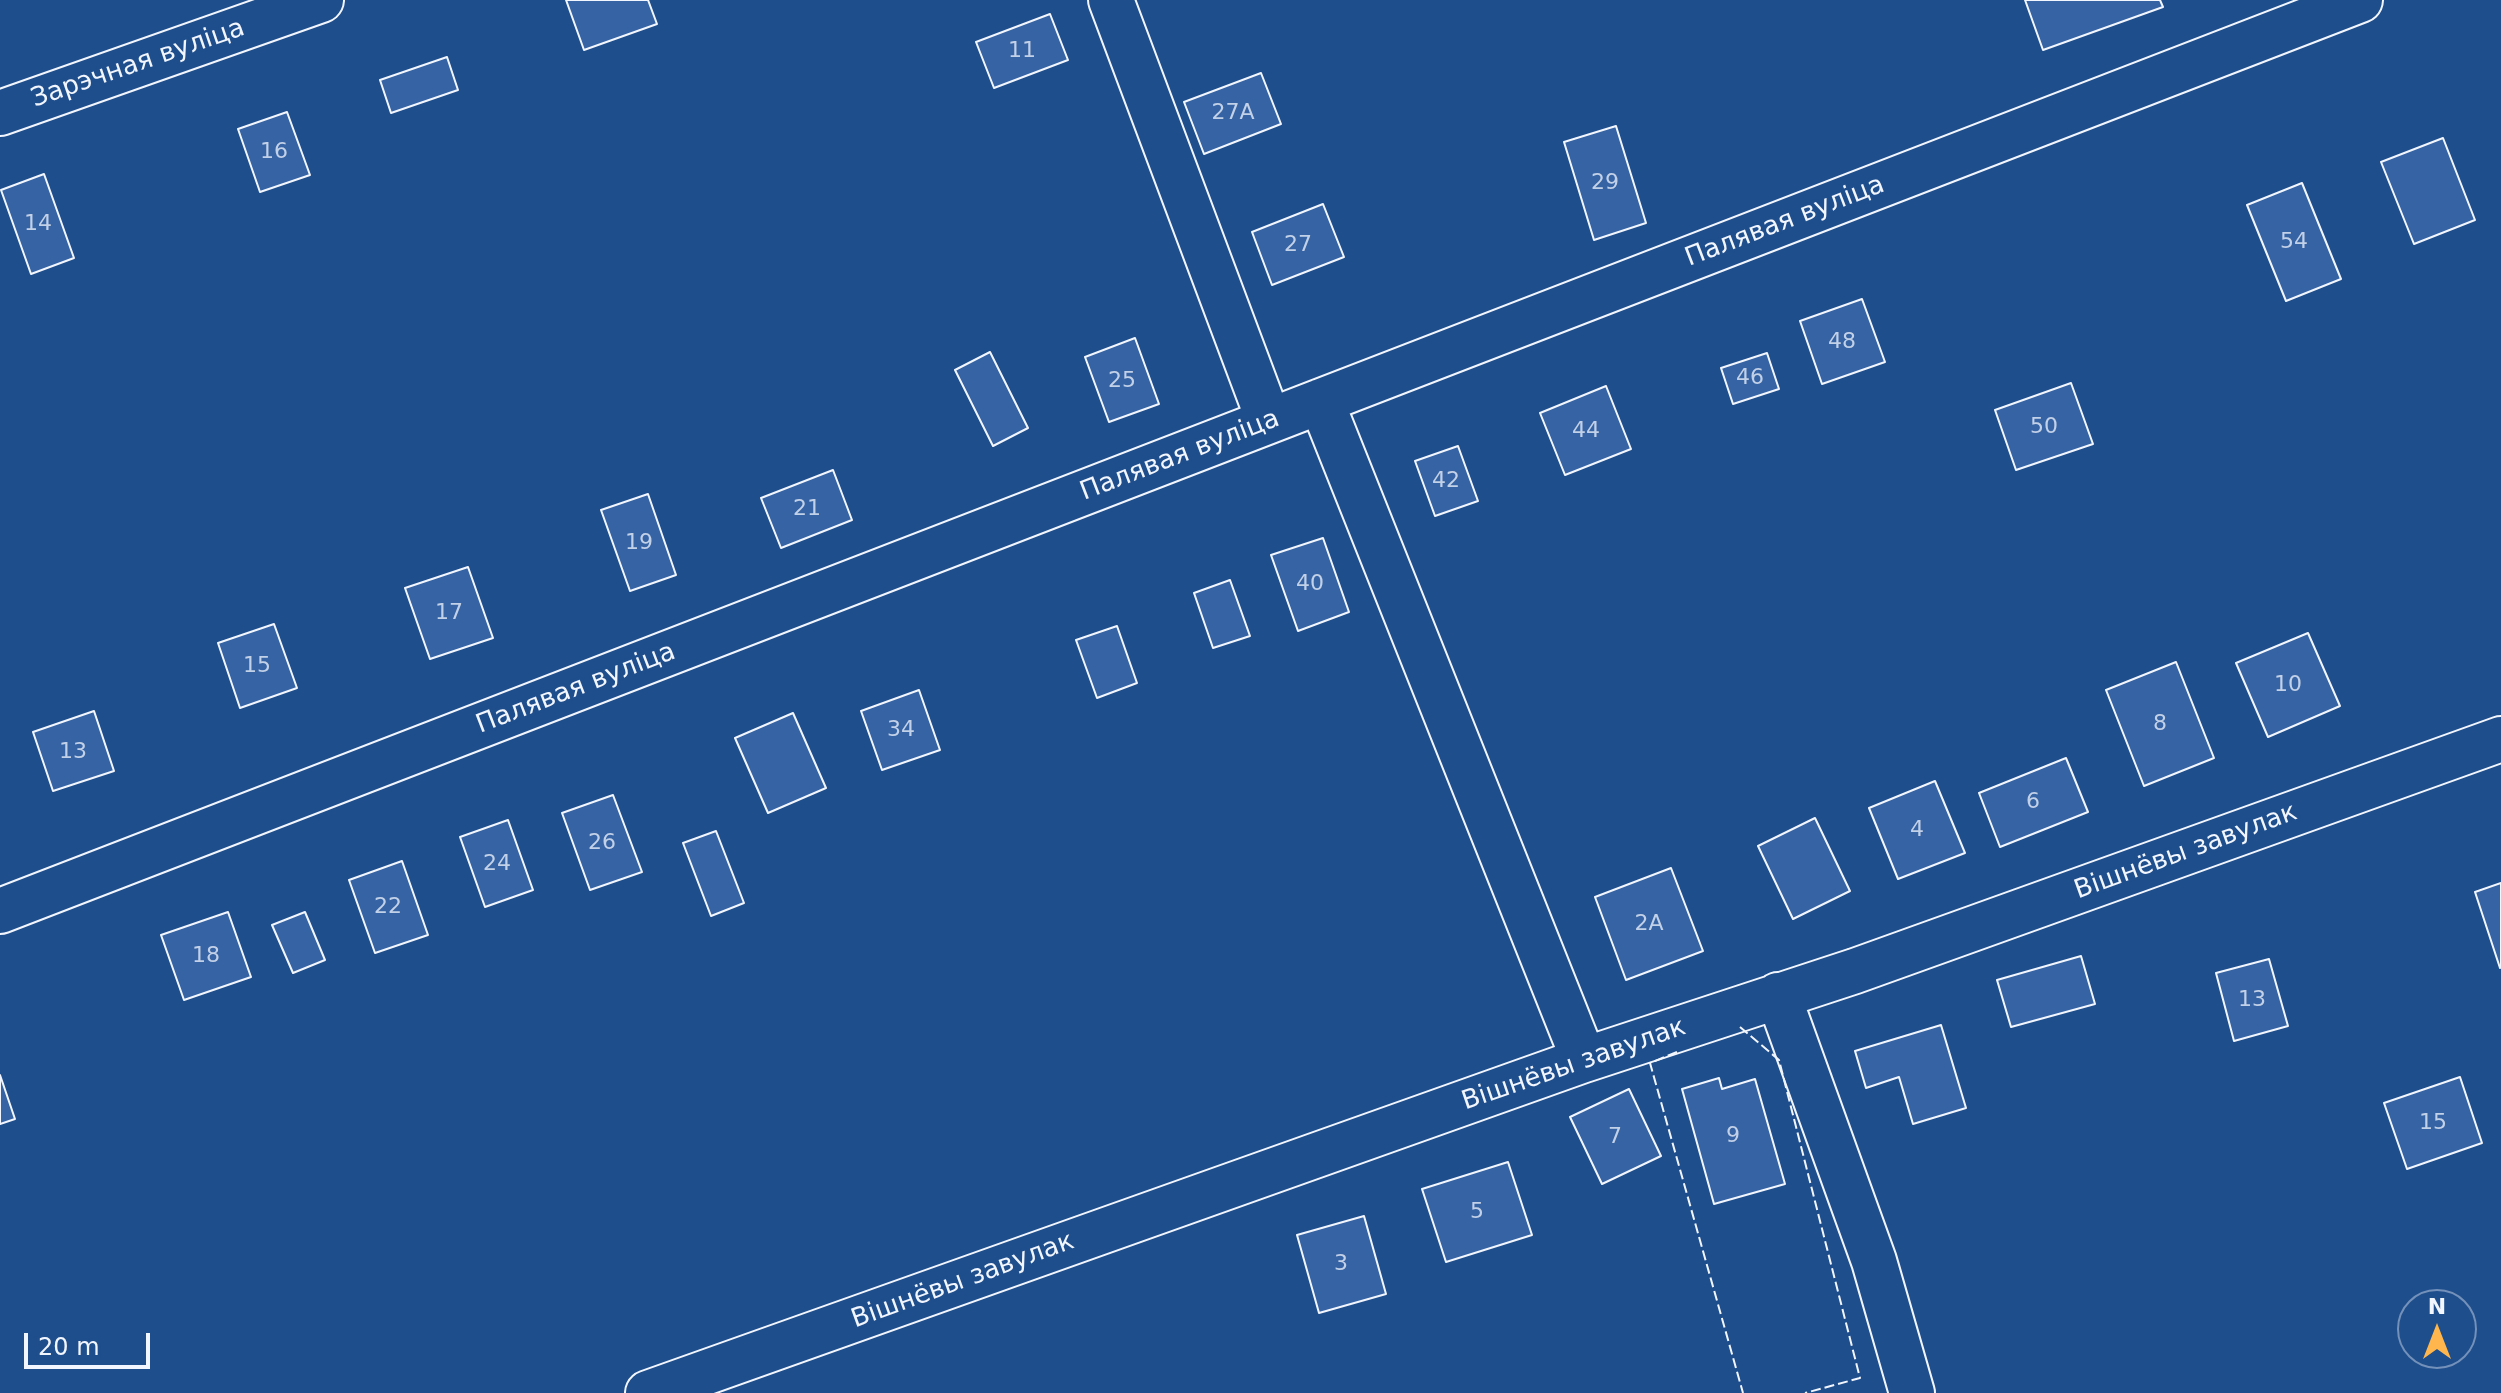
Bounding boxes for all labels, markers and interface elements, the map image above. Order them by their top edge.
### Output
street label: Зарэчная вуліца [27,13,249,115]
house number: 11 [1008,38,1036,64]
house number: 27А [1211,100,1255,126]
house number: 16 [260,139,288,165]
house number: 29 [1591,170,1619,196]
street label: Палявая вуліца [1681,170,1889,274]
house number: 14 [24,211,52,237]
house number: 54 [2280,229,2308,255]
house number: 27 [1284,232,1312,258]
house number: 48 [1828,329,1856,355]
house number: 46 [1736,365,1764,391]
house number: 25 [1108,368,1136,394]
street label: Палявая вуліца [1076,404,1284,508]
house number: 50 [2030,414,2058,440]
house number: 44 [1572,418,1600,444]
house number: 42 [1432,468,1460,494]
house number: 21 [793,496,821,522]
house number: 19 [625,530,653,556]
house number: 40 [1296,571,1324,597]
house number: 17 [435,600,463,626]
street label: Палявая вуліца [472,637,680,741]
house number: 15 [243,653,271,679]
house number: 10 [2274,672,2302,698]
house number: 8 [2153,711,2167,737]
house number: 34 [887,717,915,743]
house number: 13 [59,739,87,765]
house number: 6 [2026,789,2040,815]
street label: Вішнёвы завулак [2070,797,2302,907]
house number: 4 [1910,817,1924,843]
house number: 26 [588,830,616,856]
house number: 24 [483,851,511,877]
house number: 22 [374,894,402,920]
house number: 2А [1634,911,1664,937]
house number: 18 [192,943,220,969]
house number: 13 [2238,987,2266,1013]
street label: Вішнёвы завулак [1458,1012,1690,1118]
house number: 15 [2419,1110,2447,1136]
house number: 9 [1726,1123,1740,1149]
house number: 7 [1608,1124,1622,1150]
house number: 5 [1470,1199,1484,1225]
street label: Вішнёвы завулак [847,1226,1079,1336]
house number: 3 [1334,1251,1348,1277]
north arrow [2397,1289,2477,1369]
text: N [2428,1294,2446,1319]
scale bar [28,1317,154,1367]
text: 20 m [38,1333,100,1361]

